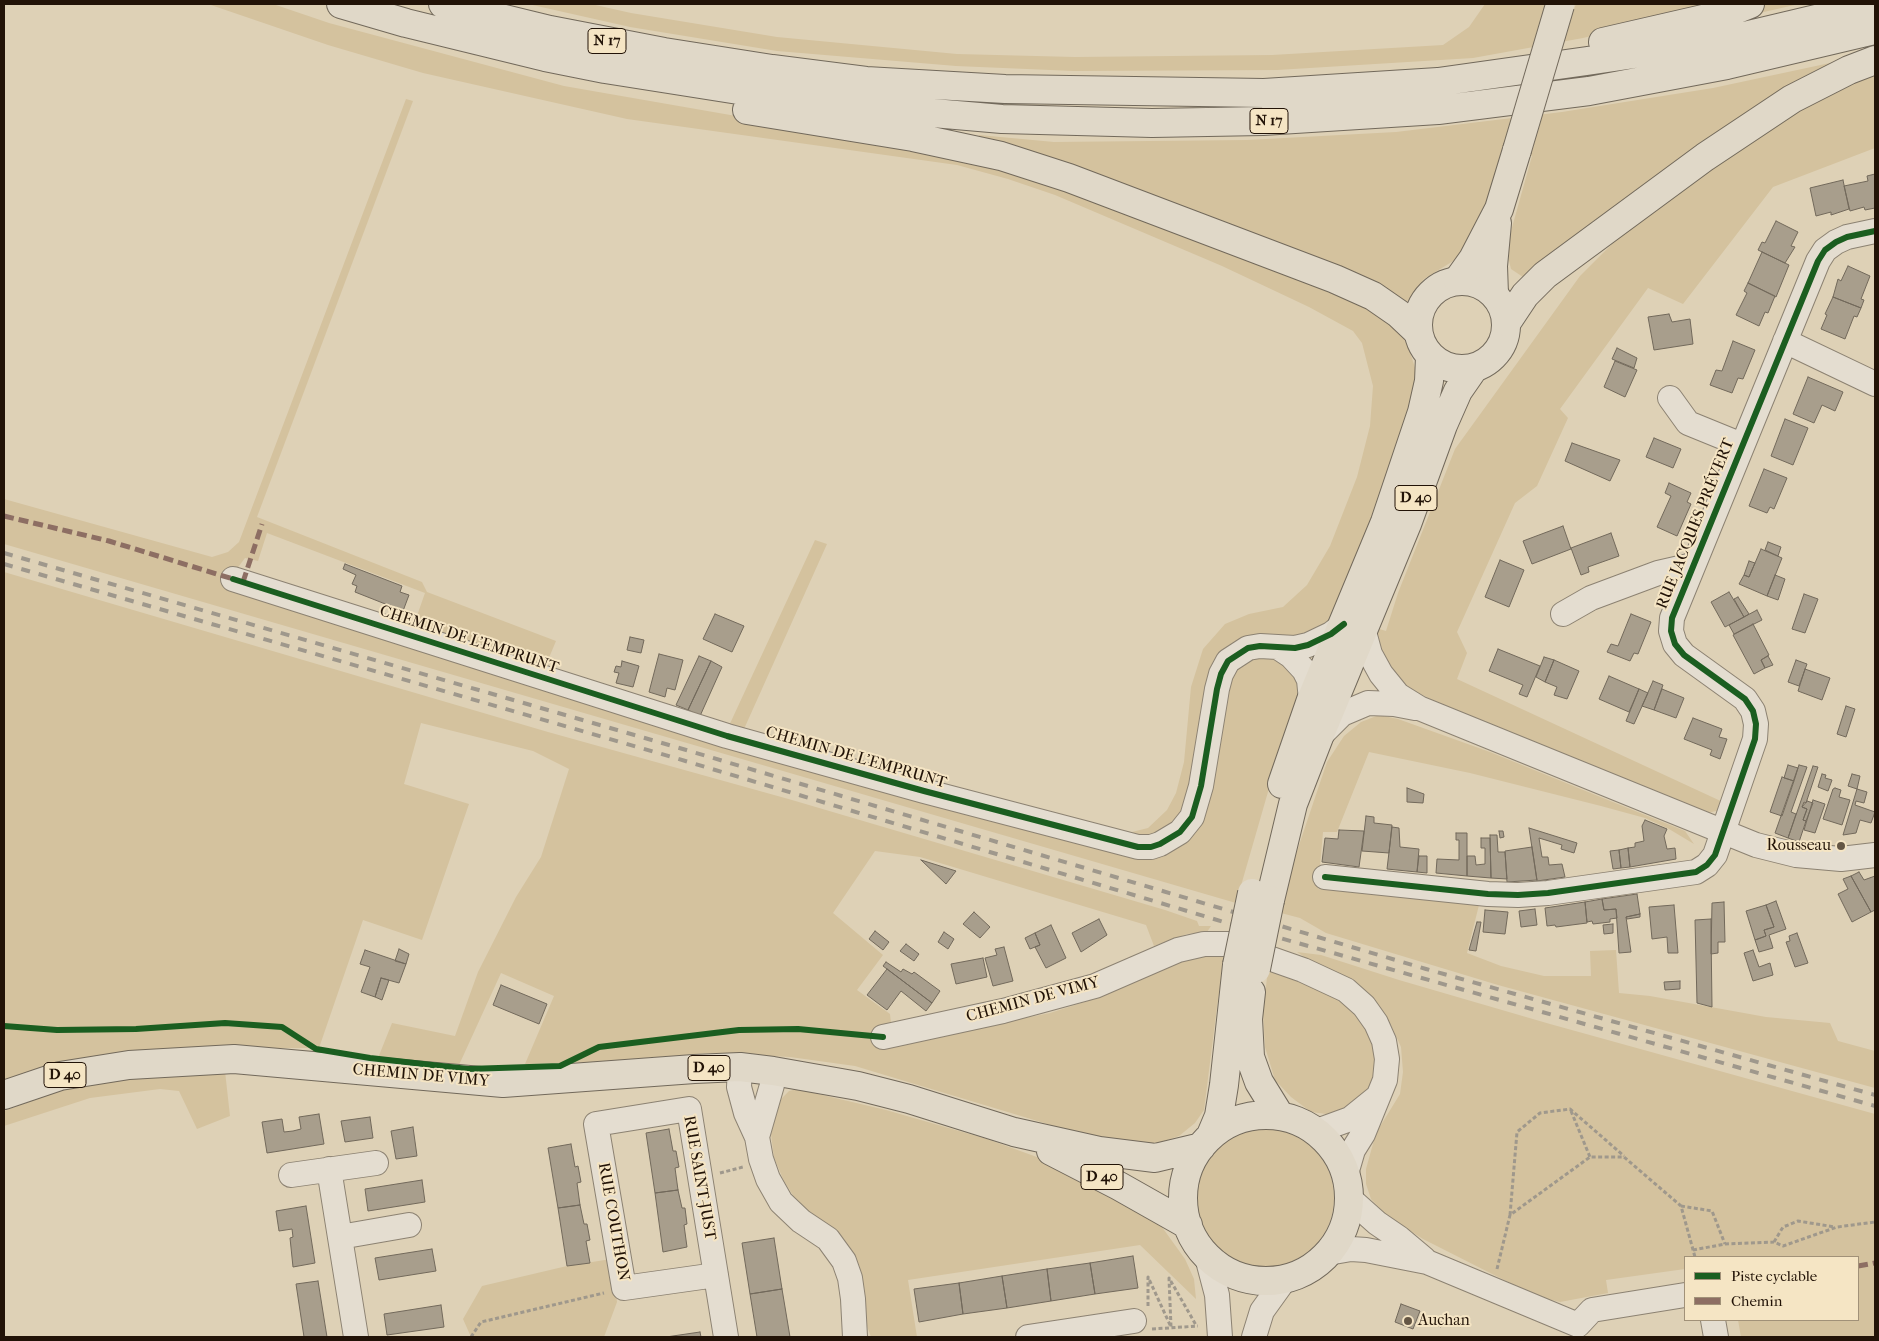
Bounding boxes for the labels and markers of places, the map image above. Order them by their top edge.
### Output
place label: Rousseau [1766,836,1831,856]
marker: Rousseau [1835,840,1847,852]
place label: Auchan [1418,1311,1470,1331]
marker: Auchan [1402,1315,1414,1327]

